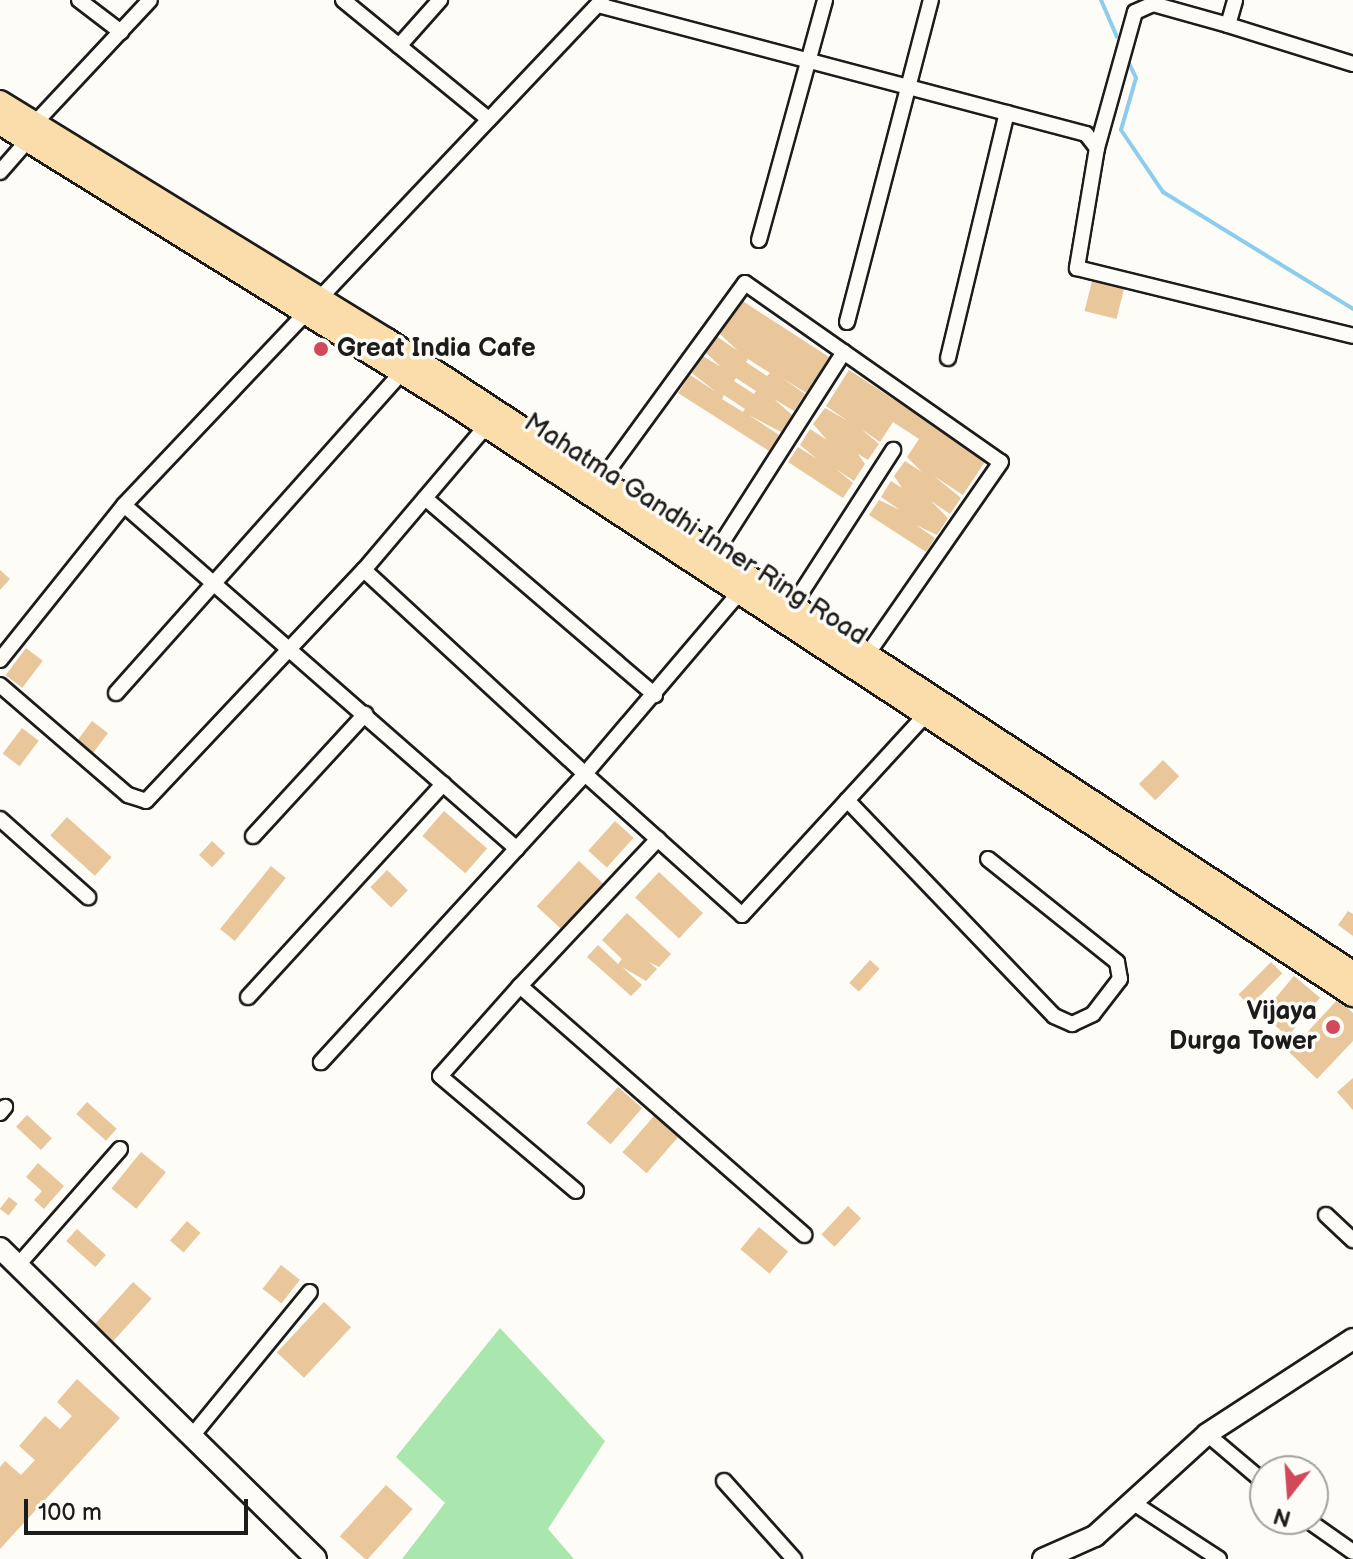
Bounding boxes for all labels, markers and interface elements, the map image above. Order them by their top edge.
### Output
place label: Great India Cafe [337,333,536,365]
marker: Great India Cafe [312,340,330,358]
street label: Mahatma Gandhi Inner Ring Road [518,407,872,653]
place label: Vijaya Durga Tower [1169,996,1317,1058]
marker: Vijaya Durga Tower [1324,1018,1342,1036]
north arrow [1249,1455,1329,1535]
scale bar [28,1483,252,1533]
text: 100 m [38,1498,102,1527]
text: N [1271,1501,1294,1532]

